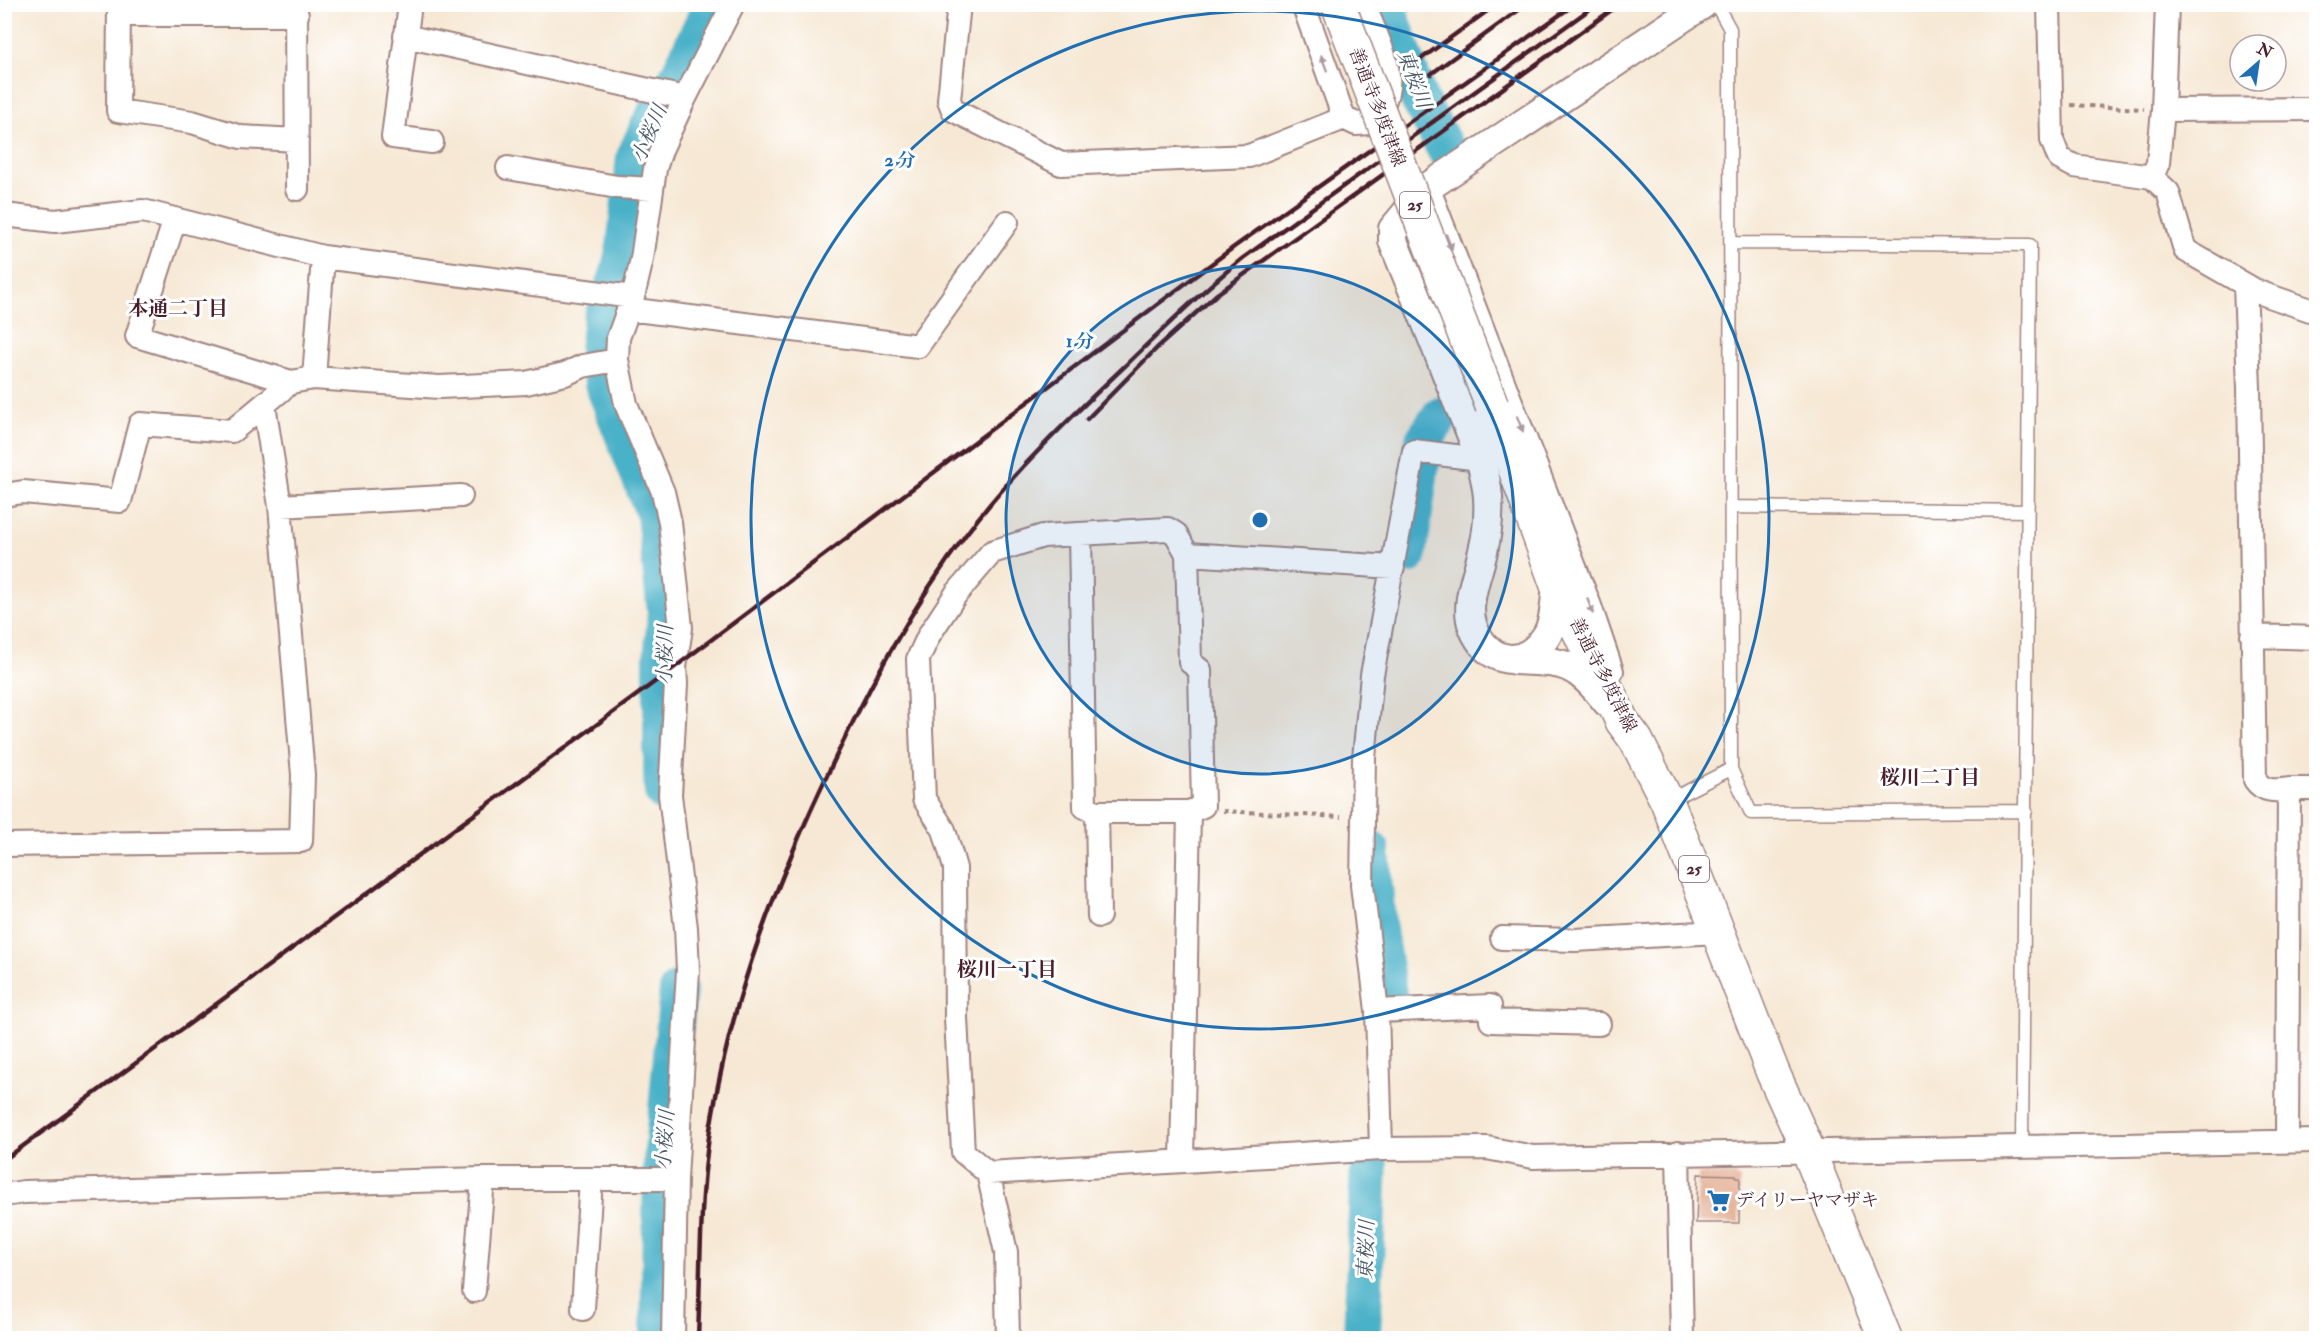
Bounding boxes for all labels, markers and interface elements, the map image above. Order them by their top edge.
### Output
north arrow [2228,33,2288,93]
text: N [2253,38,2276,63]
street label: 善通寺多度津線 [1344,44,1410,170]
water label: 東桜川 [1392,47,1437,113]
one-way arrow [1319,54,1328,72]
water label: 小桜川 [626,100,673,166]
text: 2 分 [885,149,915,172]
road number: 25 [1400,192,1430,218]
one-way arrow [1445,233,1455,251]
district label: 本通二丁目 [128,296,228,321]
text: 1 分 [1066,330,1094,353]
one-way arrow [1515,415,1525,433]
centre of rings [1250,510,1270,530]
one-way arrow [1585,597,1595,615]
street label: 善通寺多度津線 [1564,614,1642,736]
water label: 小桜川 [652,623,678,685]
district label: 桜川二丁目 [1880,765,1980,790]
road number: 25 [1679,856,1709,882]
district label: 桜川一丁目 [957,957,1057,982]
water label: 小桜川 [650,1107,680,1171]
supermarket icon: デイリーヤマザキ [1705,1187,1731,1213]
place label: デイリーヤマザキ [1736,1189,1879,1212]
water label: 東桜川 [1352,1218,1380,1280]

